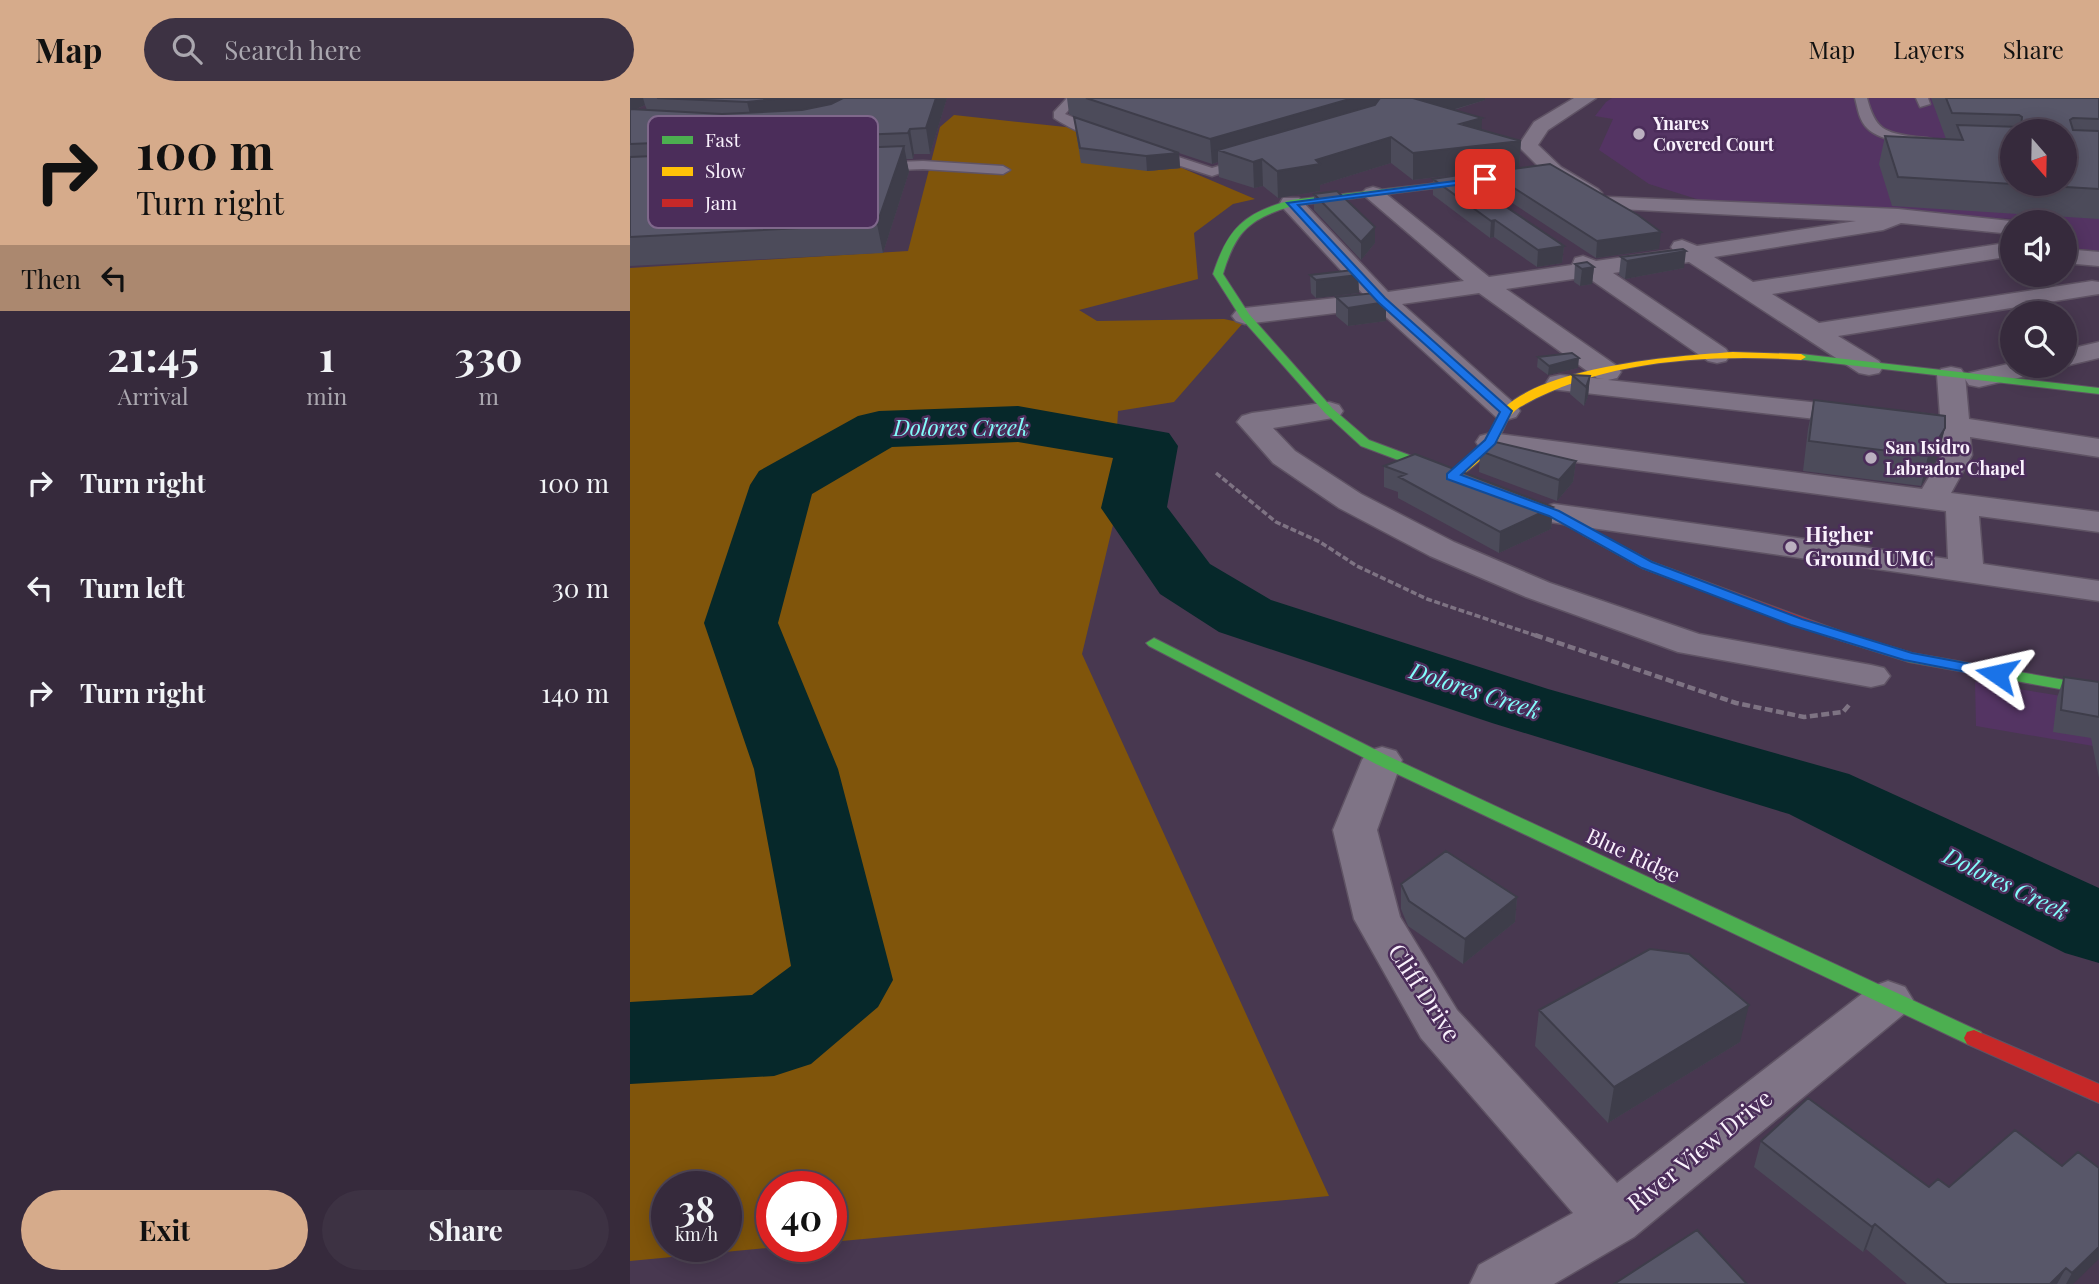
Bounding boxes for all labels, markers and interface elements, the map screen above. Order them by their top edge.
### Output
search box [144,18,634,81]
text: Map [35,27,102,71]
icon: search [168,30,206,68]
text: Search here [224,32,362,67]
text: Map [1809,33,1855,65]
text: Layers [1893,33,1965,65]
text: Share [2003,33,2064,65]
place label: Ynares Covered Court [1652,111,1775,156]
legend [648,116,878,228]
text: 100 m [136,117,274,182]
north arrow [2000,119,2077,196]
map controls [2000,119,2077,378]
icon: right [21,126,112,217]
text: Fast [705,126,741,152]
marker: Ynares Covered Court [1631,126,1647,142]
pin [1455,149,1515,209]
text: Slow [705,157,746,183]
icon: arrive [1466,160,1504,198]
text: Turn right [136,180,284,223]
text: Jam [704,189,737,215]
button: sound [2000,210,2077,287]
icon: left [95,259,133,297]
text: Then [21,261,81,296]
button: search [2000,301,2077,378]
text: 21:45 [107,327,199,383]
text: 1 [319,327,335,383]
text: 330 [455,327,523,383]
text: Arrival [118,380,189,411]
text: min [306,380,347,411]
text: m [478,380,499,411]
water label: Dolores Creek [892,411,1029,442]
place label: San Isidro Labrador Chapel [1885,435,2026,480]
marker: San Isidro Labrador Chapel [1863,450,1879,466]
icon: right [21,464,59,502]
text: Turn right [80,465,206,500]
text: 100 m [539,465,609,500]
place label: Higher Ground UMC [1805,519,1933,571]
marker: Higher Ground UMC [1783,539,1799,555]
icon: left [21,569,59,607]
text: Turn left [80,570,185,605]
text: 30 m [552,570,609,605]
position arrow [1960,637,2034,711]
water label: Dolores Creek [1405,654,1545,725]
icon: right [21,674,59,712]
text: Turn right [80,675,206,710]
text: 140 m [541,675,609,710]
street label: Blue Ridge [1582,820,1685,888]
water label: Dolores Creek [1938,839,2075,926]
street label: Cliff Drive [1382,937,1469,1047]
street label: River View Drive [1620,1081,1778,1218]
speed limit sign: 40 [756,1171,847,1262]
text: 38 [678,1184,715,1231]
button: Exit [21,1190,308,1270]
button: Share [322,1190,609,1270]
text: km/h [675,1222,718,1246]

